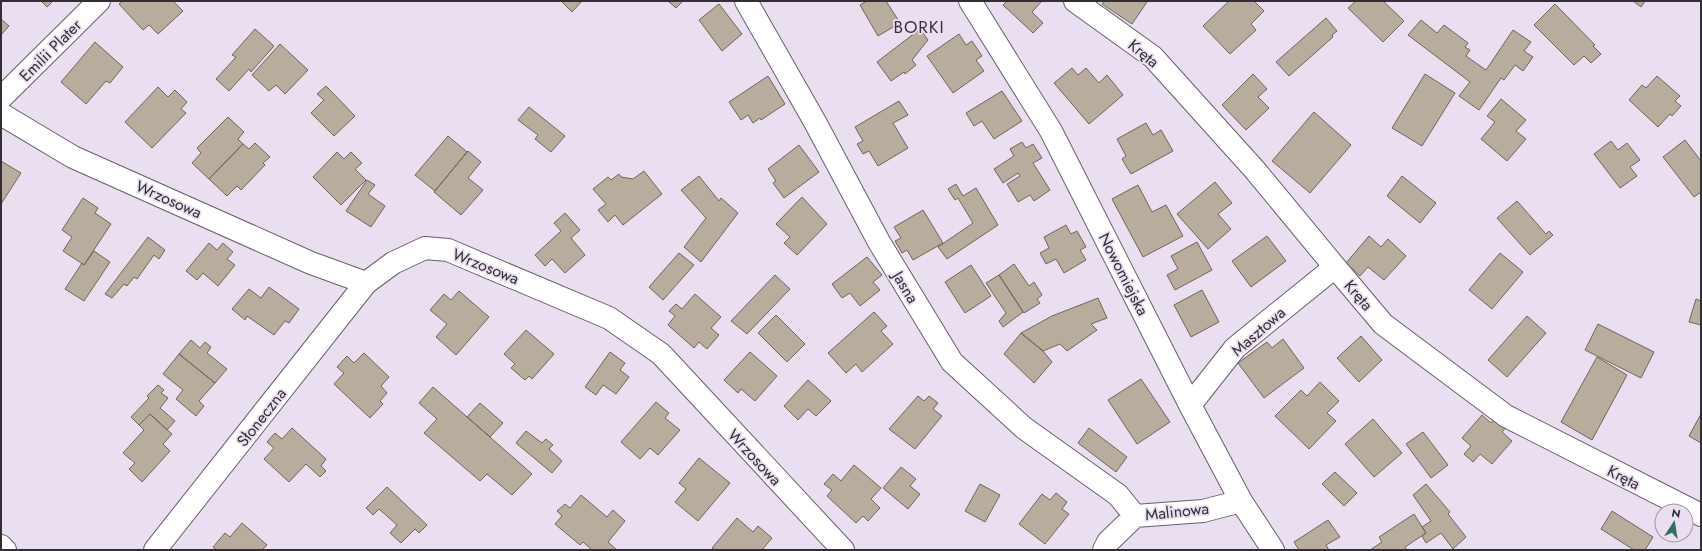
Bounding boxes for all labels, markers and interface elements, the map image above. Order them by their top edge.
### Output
street label: Emilii Plater [14,14,87,87]
district label: BORKI [893,15,945,39]
street label: Kręta [1123,34,1164,73]
street label: Wrzosowa [132,175,205,224]
street label: Nowomiejska [1093,229,1154,320]
street label: Wrzosowa [449,243,523,290]
street label: Jasna [886,265,924,308]
street label: Kręta [1339,275,1378,316]
street label: Masztowa [1226,301,1291,362]
street label: Słoneczna [231,383,292,452]
street label: Wrzosowa [722,424,787,491]
street label: Kręta [1603,459,1644,495]
street label: Malinowa [1144,497,1210,526]
north arrow [1654,503,1694,543]
text: N [1670,504,1682,522]

